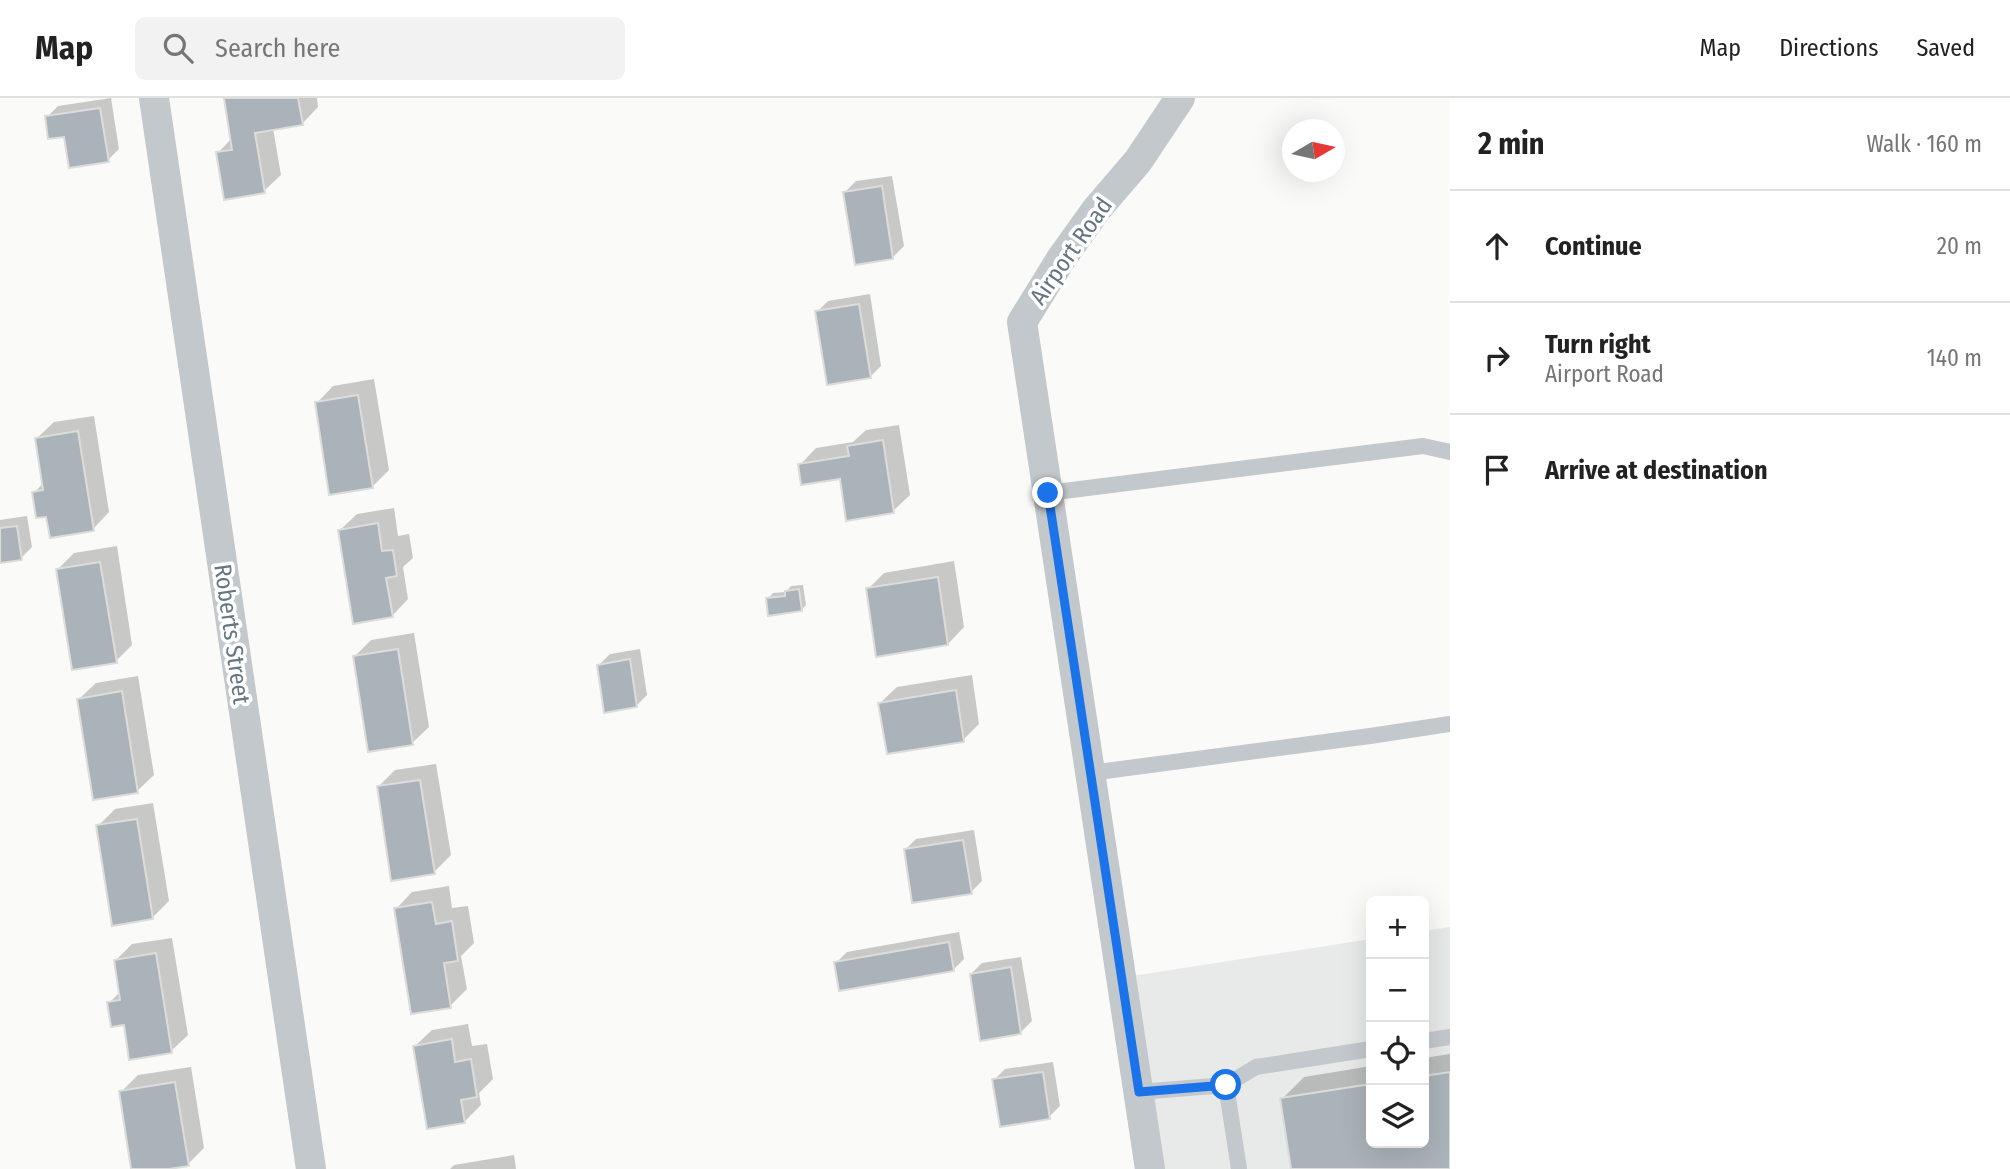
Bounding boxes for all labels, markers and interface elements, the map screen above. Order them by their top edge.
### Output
search box [135,17,625,80]
text: Map [35,28,93,68]
icon: search [159,29,197,67]
text: Search here [215,33,340,64]
text: Map [1700,34,1741,62]
text: Directions [1779,34,1878,62]
text: Saved [1916,34,1975,62]
north arrow [1282,119,1345,182]
text: 2 min [1478,126,1545,162]
text: Walk · 160 m [1866,130,1982,158]
street label: Airport Road [1024,192,1118,310]
icon: ahead [1478,227,1516,265]
text: Continue [1545,231,1642,262]
text: 20 m [1937,232,1982,260]
text: Turn right [1545,329,1651,360]
icon: right [1478,339,1516,377]
text: 140 m [1927,344,1982,372]
text: Airport Road [1545,360,1664,388]
icon: arrive [1478,451,1516,489]
text: Arrive at destination [1545,455,1768,486]
route end [1032,477,1063,508]
street label: Roberts Street [208,562,256,706]
map controls [1366,896,1429,1148]
button: + [1366,896,1429,959]
button: − [1366,959,1429,1022]
button: locate [1366,1022,1429,1085]
route start [1210,1069,1241,1100]
button: layers [1366,1085,1429,1148]

